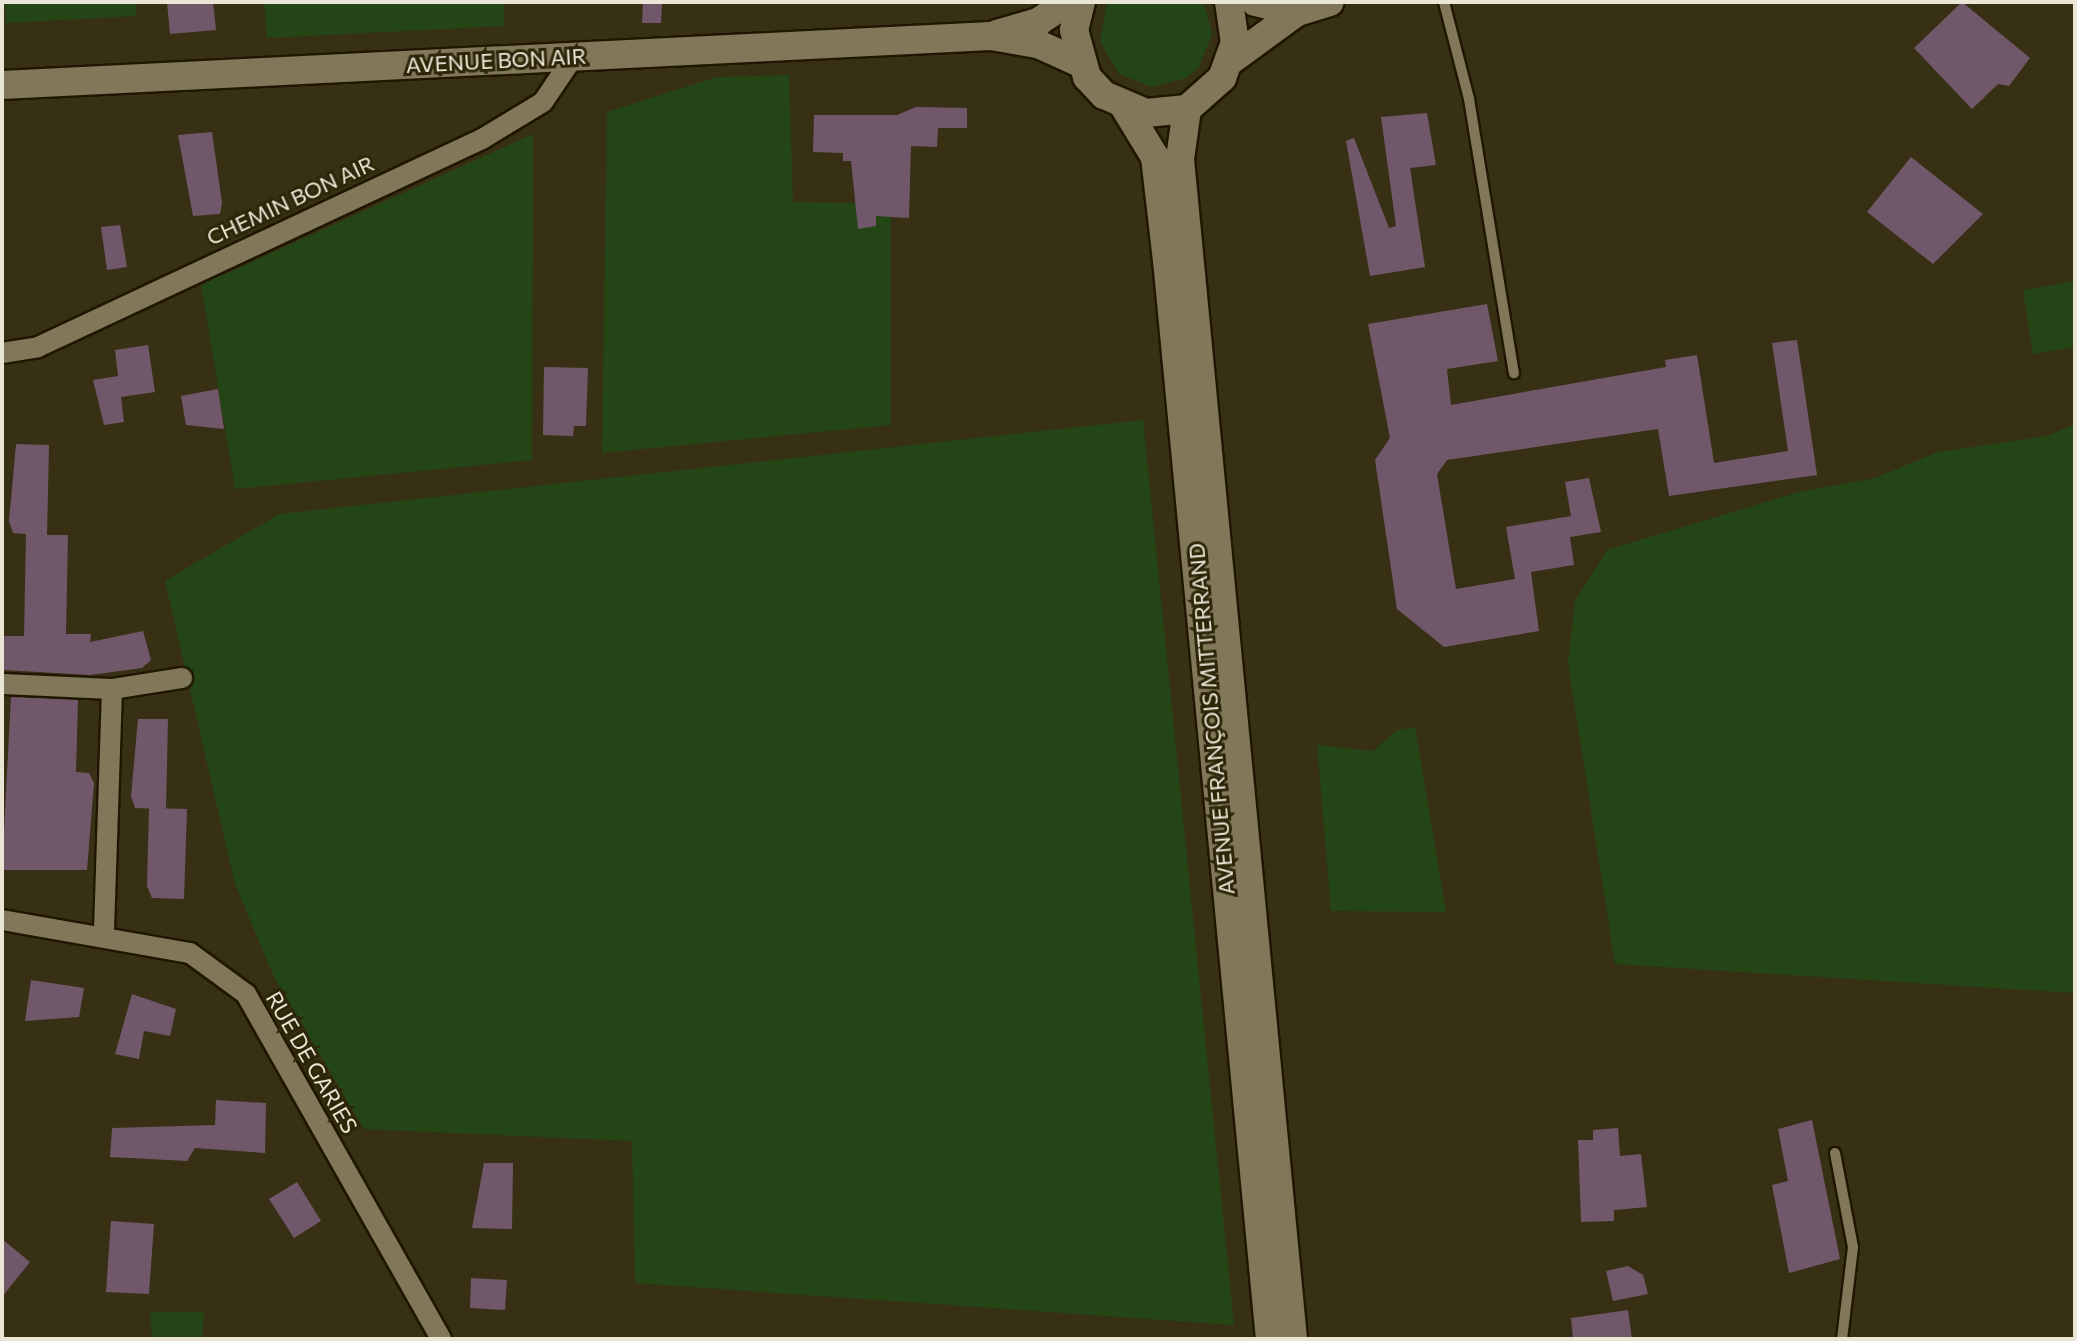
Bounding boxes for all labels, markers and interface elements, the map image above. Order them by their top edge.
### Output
street label: AVENUE BON AIR [405,42,587,78]
street label: CHEMIN BON AIR [202,150,378,250]
street label: AVENUE FRANÇOIS MITTERRAND [1182,542,1240,896]
street label: RUE DE GARIES [261,986,363,1138]

